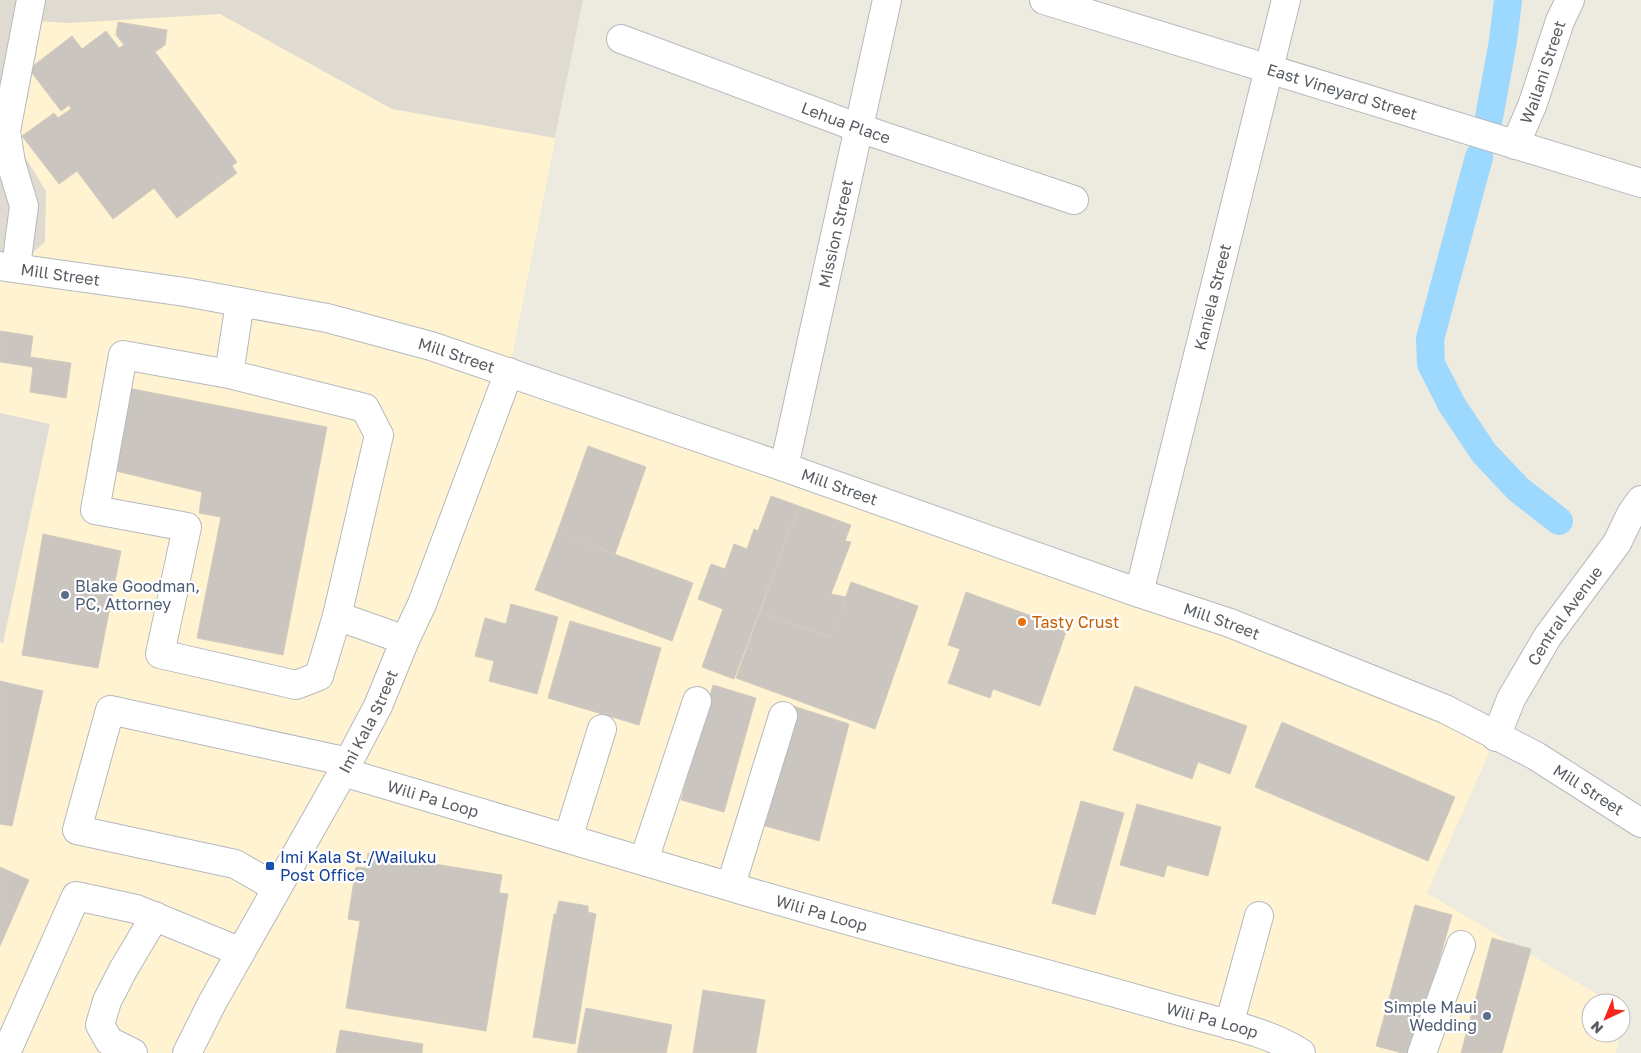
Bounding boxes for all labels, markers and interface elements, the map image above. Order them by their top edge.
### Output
street label: Wailani Street [1515,18,1569,127]
street label: East Vineyard Street [1265,59,1420,124]
street label: Lehua Place [798,97,893,148]
street label: Mission Street [814,178,857,290]
street label: Kaniela Street [1190,242,1235,352]
street label: Mill Street [20,259,101,290]
street label: Mill Street [416,333,498,377]
street label: Mill Street [799,464,880,509]
street label: Central Avenue [1523,562,1606,669]
place label: Blake Goodman, PC, Attorney [75,576,200,614]
marker: Blake Goodman, PC, Attorney [59,589,71,601]
street label: Mill Street [1181,598,1263,644]
place label: Tasty Crust [1032,612,1119,632]
marker: Tasty Crust [1016,616,1028,628]
street label: Imi Kala Street [334,667,402,777]
street label: Mill Street [1550,760,1628,819]
street label: Wili Pa Loop [385,776,481,822]
place label: Imi Kala St./Wailuku Post Office [280,847,436,885]
marker: Imi Kala St./Wailuku Post Office [264,860,276,872]
street label: Wili Pa Loop [773,890,870,935]
north arrow [1581,993,1631,1043]
place label: Simple Maui Wedding [1383,997,1477,1035]
street label: Wili Pa Loop [1164,998,1261,1042]
marker: Simple Maui Wedding [1481,1010,1493,1022]
text: N [1587,1018,1606,1038]

